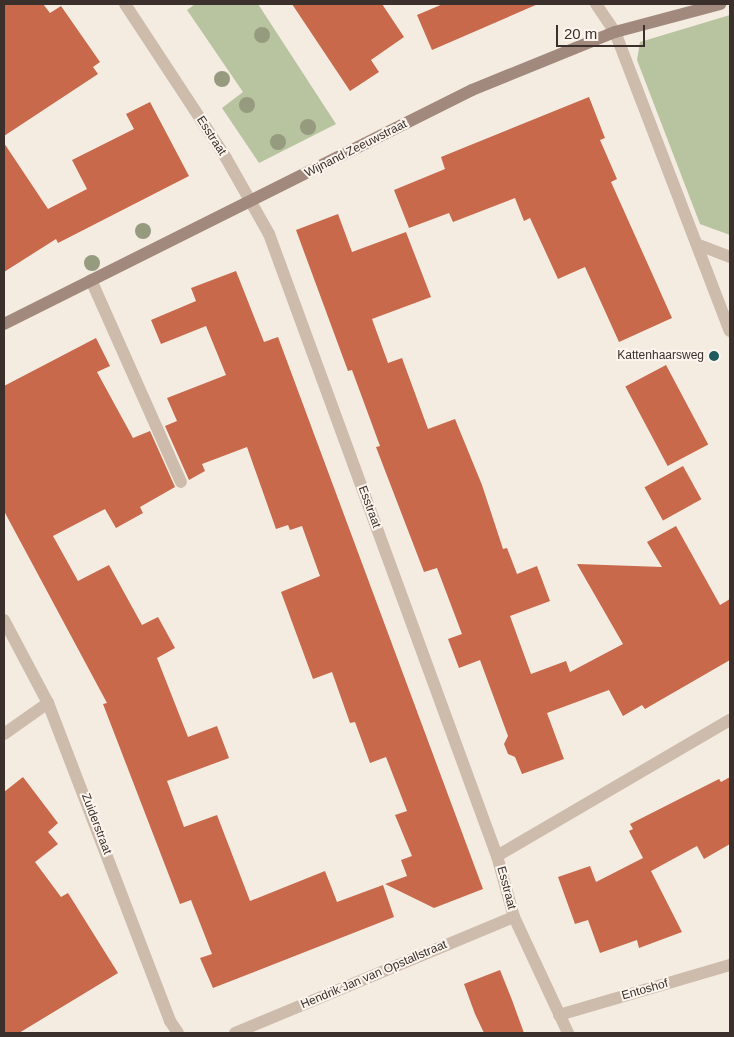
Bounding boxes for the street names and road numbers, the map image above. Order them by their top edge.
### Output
street label: Esstraat [193,114,229,158]
street label: Wijnand Zeeuwstraat [303,117,409,181]
street label: Esstraat [355,484,383,530]
street label: Zuiderstraat [78,792,114,856]
street label: Esstraat [493,865,519,911]
street label: Hendrik Jan van Opstallstraat [299,938,449,1012]
street label: Entoshof [620,977,670,1003]

